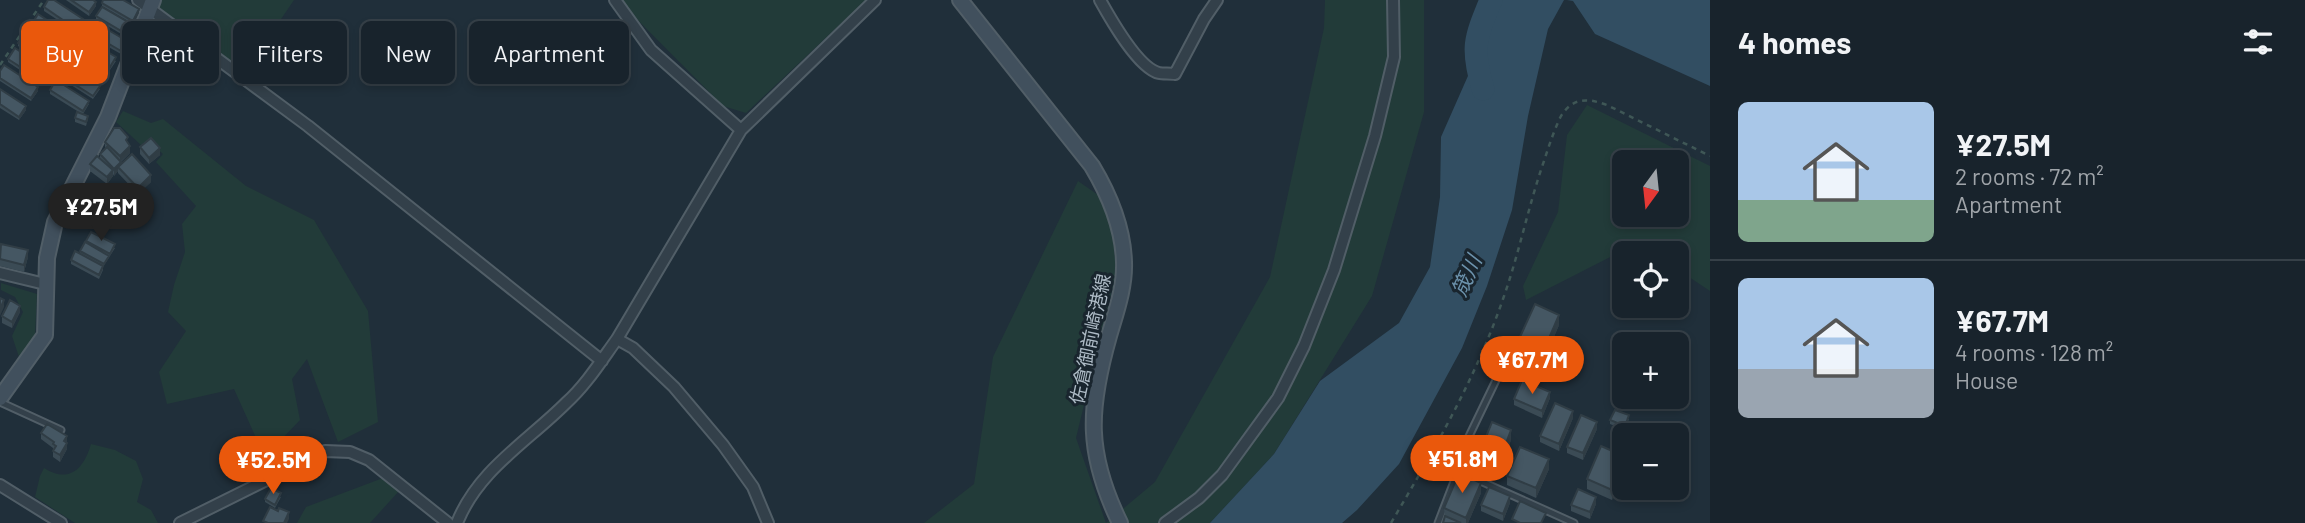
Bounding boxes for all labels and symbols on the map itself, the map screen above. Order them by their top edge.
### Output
north arrow [1612,150,1689,228]
pin: ¥27.5M [44,184,158,243]
water label: 筬川 [1446,249,1486,300]
street label: 佐倉御前崎港線 [1064,271,1115,406]
pin: ¥67.7M [1475,336,1589,396]
pin: ¥51.8M [1405,435,1519,495]
pin: ¥52.5M [216,436,330,496]

